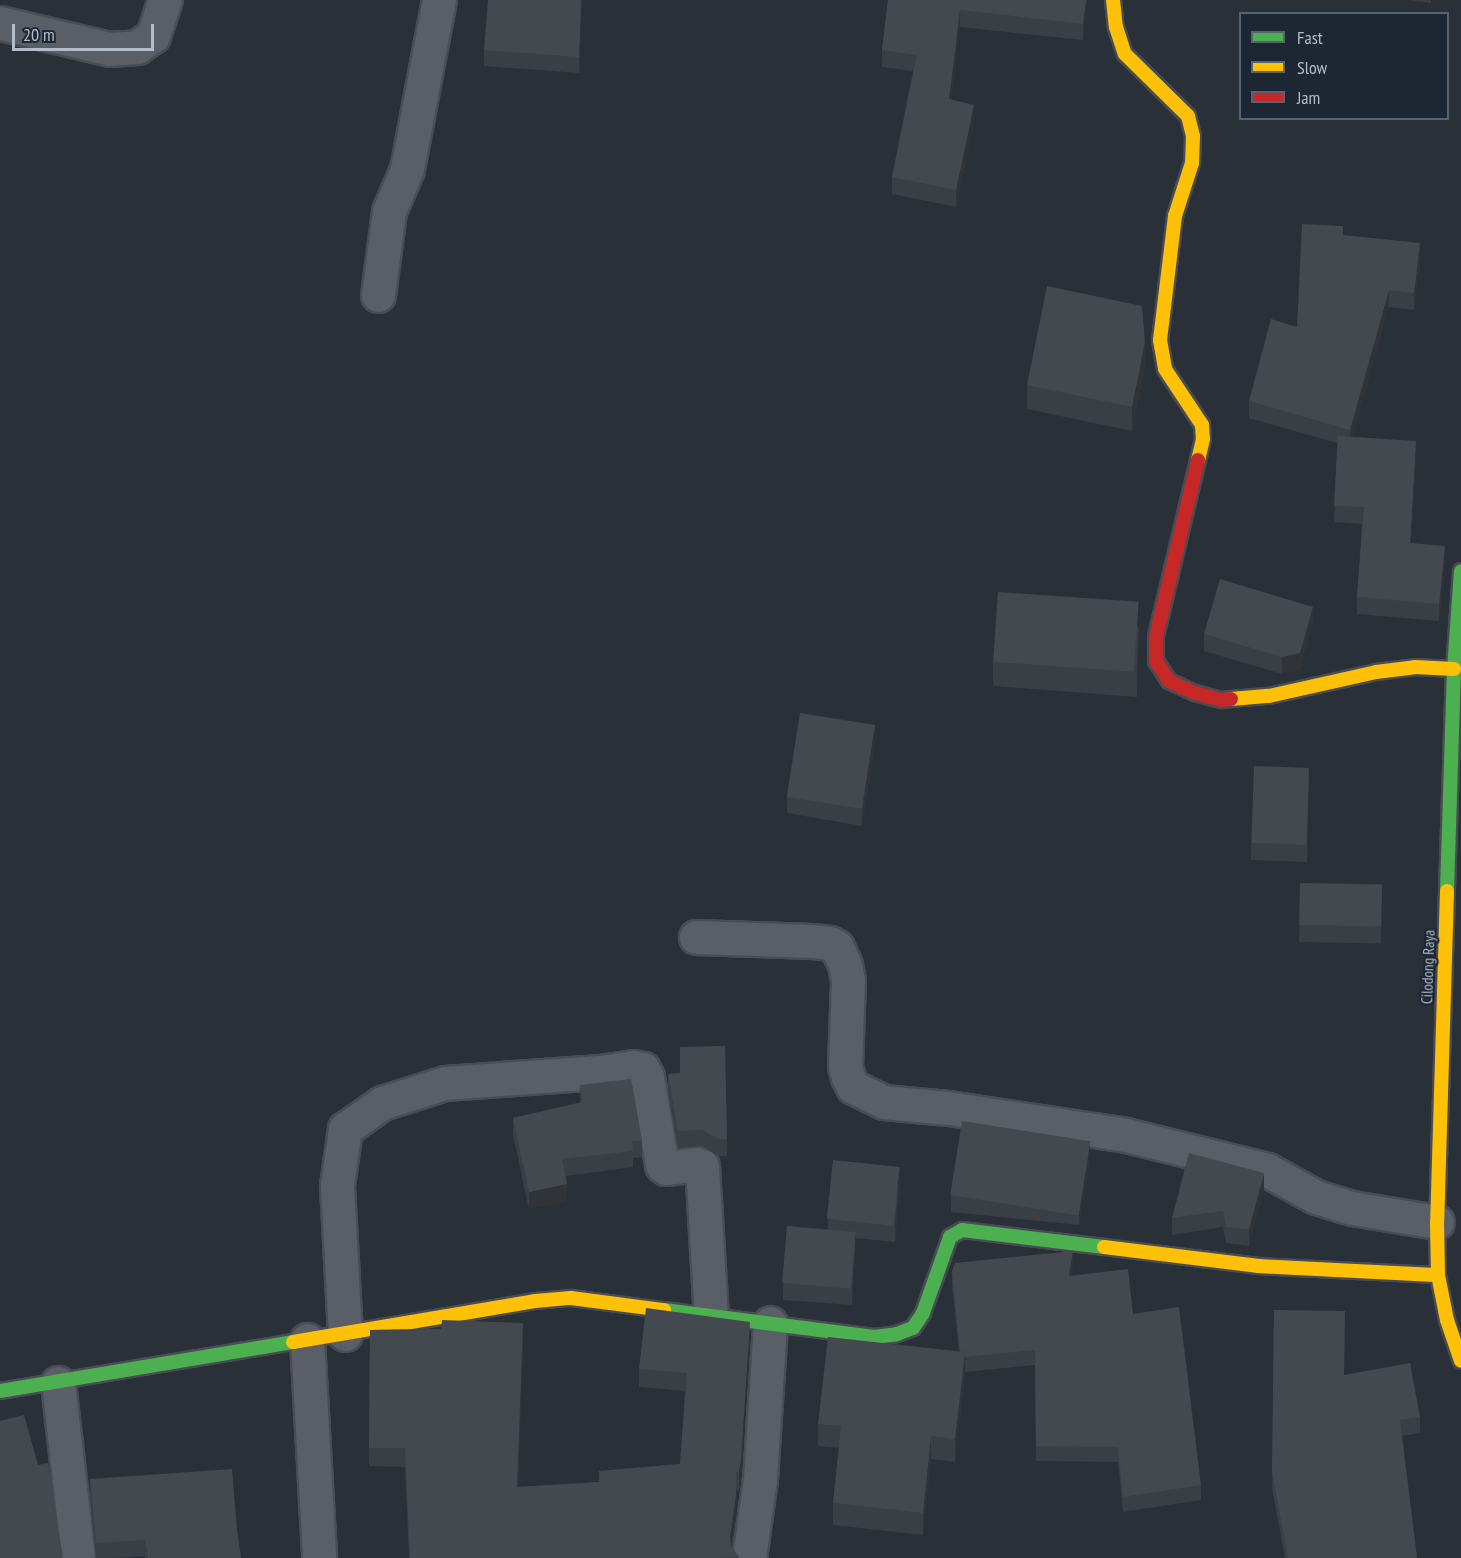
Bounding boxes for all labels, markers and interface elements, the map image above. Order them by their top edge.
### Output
scale bar [15,12,158,50]
legend [1239,12,1449,120]
text: 20 m [23,23,55,46]
text: Fast [1297,26,1323,49]
text: Slow [1297,56,1327,79]
text: Jam [1297,86,1320,109]
street label: Cilodong Raya [1418,930,1438,1004]

